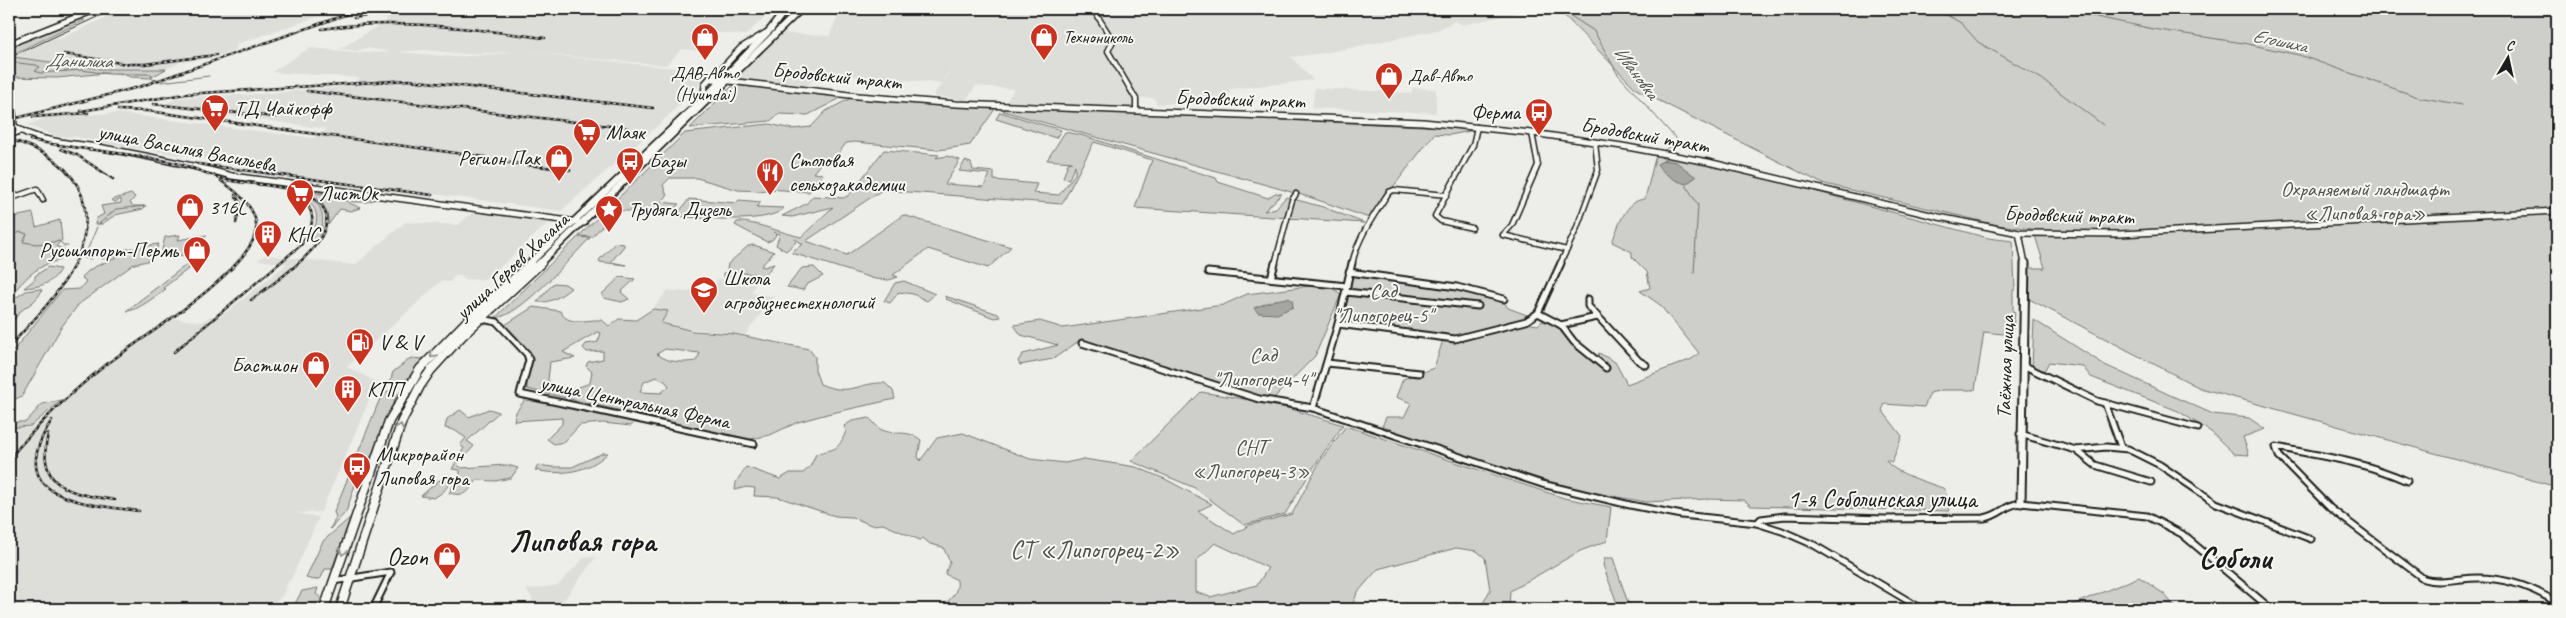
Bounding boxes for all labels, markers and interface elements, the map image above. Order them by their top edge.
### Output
shop icon: ДАВ-Авто (Hyundai) [690,22,720,61]
shop icon: Технониколь [1029,22,1059,61]
water label: Егошиха [2250,24,2311,59]
place label: Технониколь [1063,26,1134,48]
north arrow [2484,32,2534,82]
text: С [2505,37,2517,55]
water label: Ивановка [1608,41,1665,106]
water label: Данилиха [45,48,114,74]
street label: Бродовский тракт [771,56,904,96]
shop icon: Дав-Авто [1374,61,1404,100]
place label: ДАВ-Авто (Hyundai) [671,62,741,105]
place label: Дав-Авто [1408,65,1474,87]
street label: Бродовский тракт [1175,84,1306,114]
supermarket icon: ТД Чайкофф [200,93,230,132]
place label: ТД Чайкофф [234,95,333,121]
bus stop icon: Ферма [1524,97,1554,136]
place label: Ферма [1471,99,1522,125]
street label: Бродовский тракт [1579,111,1712,159]
supermarket icon: Маяк [572,117,602,156]
street label: улица Василия Васильева [94,118,280,178]
place label: Маяк [606,119,647,145]
shop icon: Регион Пак [544,143,574,182]
place label: Регион Пак [458,145,541,171]
bus stop icon: Базы [615,146,645,185]
place label: Столовая сельхозакадемии [789,147,905,197]
place label: Базы [649,148,688,175]
restaurant icon: Столовая сельхозакадемии [755,157,785,196]
park label: Охраняемый ландшафт «Липовая гора» [2281,176,2451,226]
supermarket icon: ЛистОк [285,178,315,217]
place label: ЛистОк [319,180,379,206]
shop icon: 316L [175,192,205,231]
place label: 316L [209,194,247,220]
place icon: Трудяга Дизель [594,194,624,233]
place label: Трудяга Дизель [628,196,732,223]
street label: Бродовский тракт [2004,200,2135,230]
street label: улица Героев Хасана [448,205,576,327]
building icon: КНС [253,219,283,258]
place label: КНС [287,221,322,247]
shop icon: Русьимпорт-Пермь [182,235,212,274]
place label: Русьимпорт-Пермь [39,237,180,263]
place label: Школа агробизнестехнологий [723,265,876,316]
school or university icon: Школа агробизнестехнологий [689,275,719,314]
park label: Сад "Липогорец-5" [1333,278,1437,328]
street label: Таёжная улица [1990,313,2020,419]
fuel station icon: V & V [345,327,375,366]
place label: V & V [379,329,425,355]
park label: Сад "Липогорец-4" [1213,342,1317,392]
one-way arrow [430,349,439,358]
shop icon: Бастион [301,350,331,389]
place label: Бастион [231,352,298,378]
street label: улица Центральная Ферма [536,369,734,435]
building icon: КПП [333,374,363,413]
place label: КПП [367,376,407,402]
one-way arrow [394,424,404,432]
park label: СНТ «Липогорец-3» [1192,434,1310,484]
place label: Микрорайон Липовая гора [376,441,471,491]
bus stop icon: Микрорайон Липовая гора [342,451,372,490]
street label: 1-я Соболинская улица [1787,483,1979,515]
district label: Липовая гора [508,521,658,560]
park label: СТ «Липогорец-2» [1010,534,1180,566]
district label: Соболи [2199,538,2274,577]
place label: Ozon [387,541,429,573]
shop icon: Ozon [432,541,462,580]
one-way arrow [339,547,349,555]

